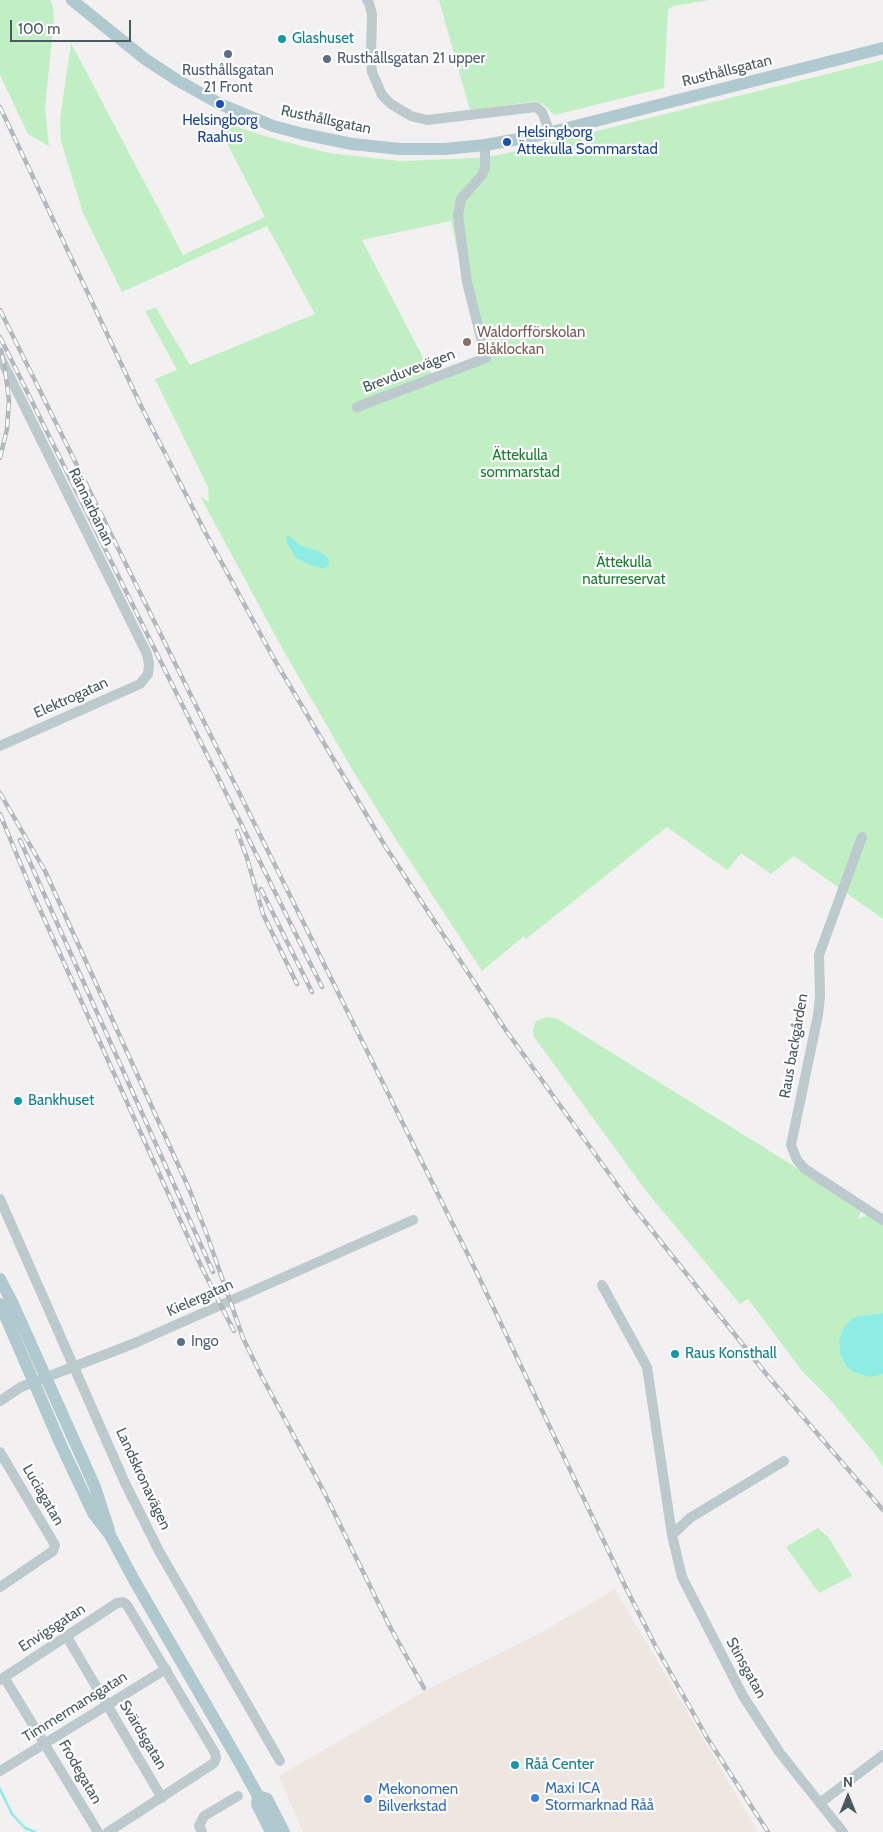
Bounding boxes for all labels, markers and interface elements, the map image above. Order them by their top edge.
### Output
scale bar [12,10,134,42]
text: 100 m [18,20,60,38]
place label: Glashuset [292,30,354,48]
marker: Glashuset [276,33,288,45]
marker: Rusthållsgatan 21 Front [222,48,234,60]
place label: Rusthållsgatan 21 upper [337,50,485,68]
street label: Rusthållsgatan [680,51,774,91]
marker: Rusthållsgatan 21 upper [321,53,333,65]
place label: Rusthållsgatan 21 Front [182,62,274,97]
marker: Helsingborg Raahus [214,98,226,110]
street label: Rusthållsgatan [279,102,373,138]
place label: Helsingborg Raahus [182,112,258,147]
place label: Helsingborg Ättekulla Sommarstad [517,124,658,159]
marker: Helsingborg Ättekulla Sommarstad [501,136,513,148]
place label: Waldorfförskolan Blåklockan [477,324,585,359]
marker: Waldorfförskolan Blåklockan [461,336,473,348]
street label: Brevduvevägen [360,345,458,397]
park label: Ättekulla sommarstad [480,447,560,482]
street label: Rännarbanan [64,465,118,549]
park label: Ättekulla naturreservat [582,554,666,589]
street label: Elektrogatan [31,674,111,722]
street label: Raus backgården [776,992,812,1100]
place label: Bankhuset [28,1092,94,1110]
marker: Bankhuset [12,1095,24,1107]
street label: Kielergatan [164,1275,236,1321]
place label: Ingo [191,1333,219,1351]
marker: Ingo [175,1336,187,1348]
place label: Raus Konsthall [685,1345,777,1363]
marker: Raus Konsthall [669,1348,681,1360]
street label: Landskronavägen [111,1425,175,1533]
street label: Luciagatan [18,1461,68,1529]
street label: Envigsgatan [15,1600,89,1656]
street label: Stinsgatan [722,1635,770,1701]
street label: Timmermansgatan [19,1668,131,1746]
street label: Svärdsgatan [115,1697,171,1773]
street label: Frodegatan [54,1737,106,1807]
place label: Råå Center [525,1756,594,1774]
marker: Råå Center [509,1759,521,1771]
north arrow [823,1772,873,1822]
text: N [843,1773,853,1791]
place label: Maxi ICA Stormarknad Råå [545,1780,654,1815]
place label: Mekonomen Bilverkstad [378,1781,458,1816]
marker: Maxi ICA Stormarknad Råå [529,1792,541,1804]
marker: Mekonomen Bilverkstad [362,1793,374,1805]

